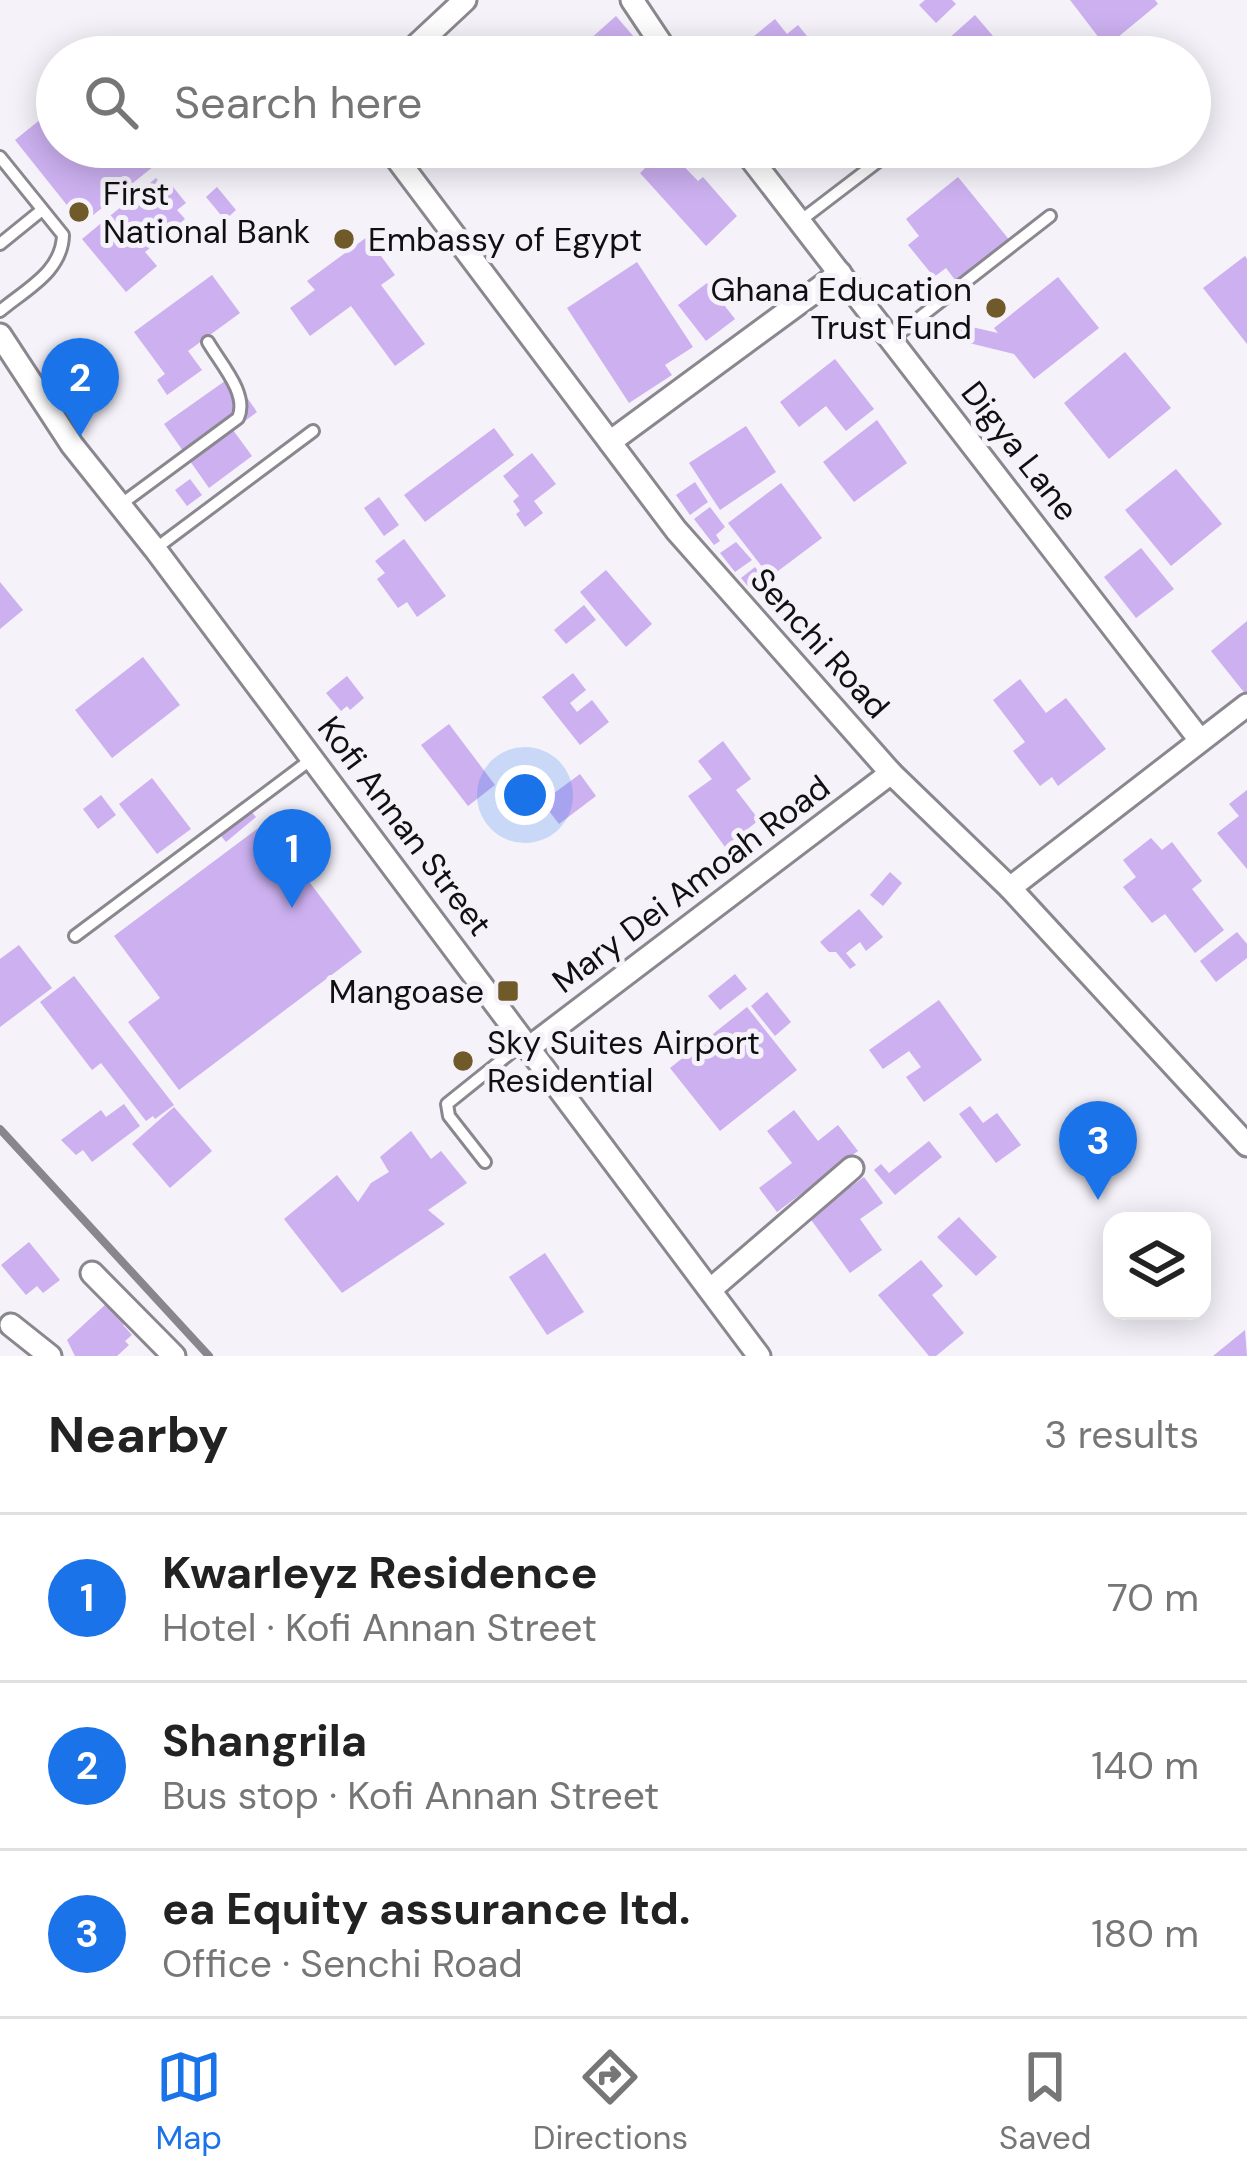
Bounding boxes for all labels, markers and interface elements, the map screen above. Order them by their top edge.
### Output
search box [36,36,1211,168]
icon: search [78,69,144,135]
text: Search here [174,73,422,132]
place label: First National Bank [103,172,311,253]
marker: First National Bank [66,199,92,225]
place label: Embassy of Egypt [368,218,642,261]
marker: Embassy of Egypt [331,226,357,252]
place label: Ghana Education Trust Fund [710,268,972,349]
marker: Ghana Education Trust Fund [983,295,1009,321]
pin: 2 [41,338,119,437]
street label: Digya Lane [952,372,1088,530]
street label: Senchi Road [741,559,899,727]
street label: Kofi Annan Street [308,708,502,944]
your location [495,765,555,825]
street label: Mary Dei Amoah Road [544,766,838,1002]
pin: 1 [253,809,331,908]
place label: Mangoase [329,970,484,1013]
marker: Mangoase [495,978,521,1004]
place label: Sky Suites Airport Residential [487,1021,760,1102]
marker: Sky Suites Airport Residential [450,1048,476,1074]
pin: 3 [1059,1101,1137,1200]
map controls [1103,1212,1211,1320]
button: layers [1103,1212,1211,1320]
text: Nearby [48,1401,229,1468]
text: 3 results [1044,1409,1199,1460]
text: Kwarleyz Residence [162,1543,597,1602]
text: 1 [80,1572,94,1623]
text: 70 m [1107,1572,1199,1623]
text: Hotel · Kofi Annan Street [162,1602,597,1653]
text: Shangrila [162,1711,367,1770]
text: 2 [76,1740,98,1791]
text: 140 m [1091,1740,1199,1791]
text: Bus stop · Kofi Annan Street [162,1770,659,1821]
text: ea Equity assurance ltd. [162,1879,690,1938]
text: 3 [75,1908,99,1959]
text: 180 m [1091,1908,1199,1959]
text: Office · Senchi Road [162,1938,523,1989]
tab: Map [155,2044,222,2159]
tab: Directions [533,2044,688,2159]
tab: Saved [999,2044,1092,2159]

